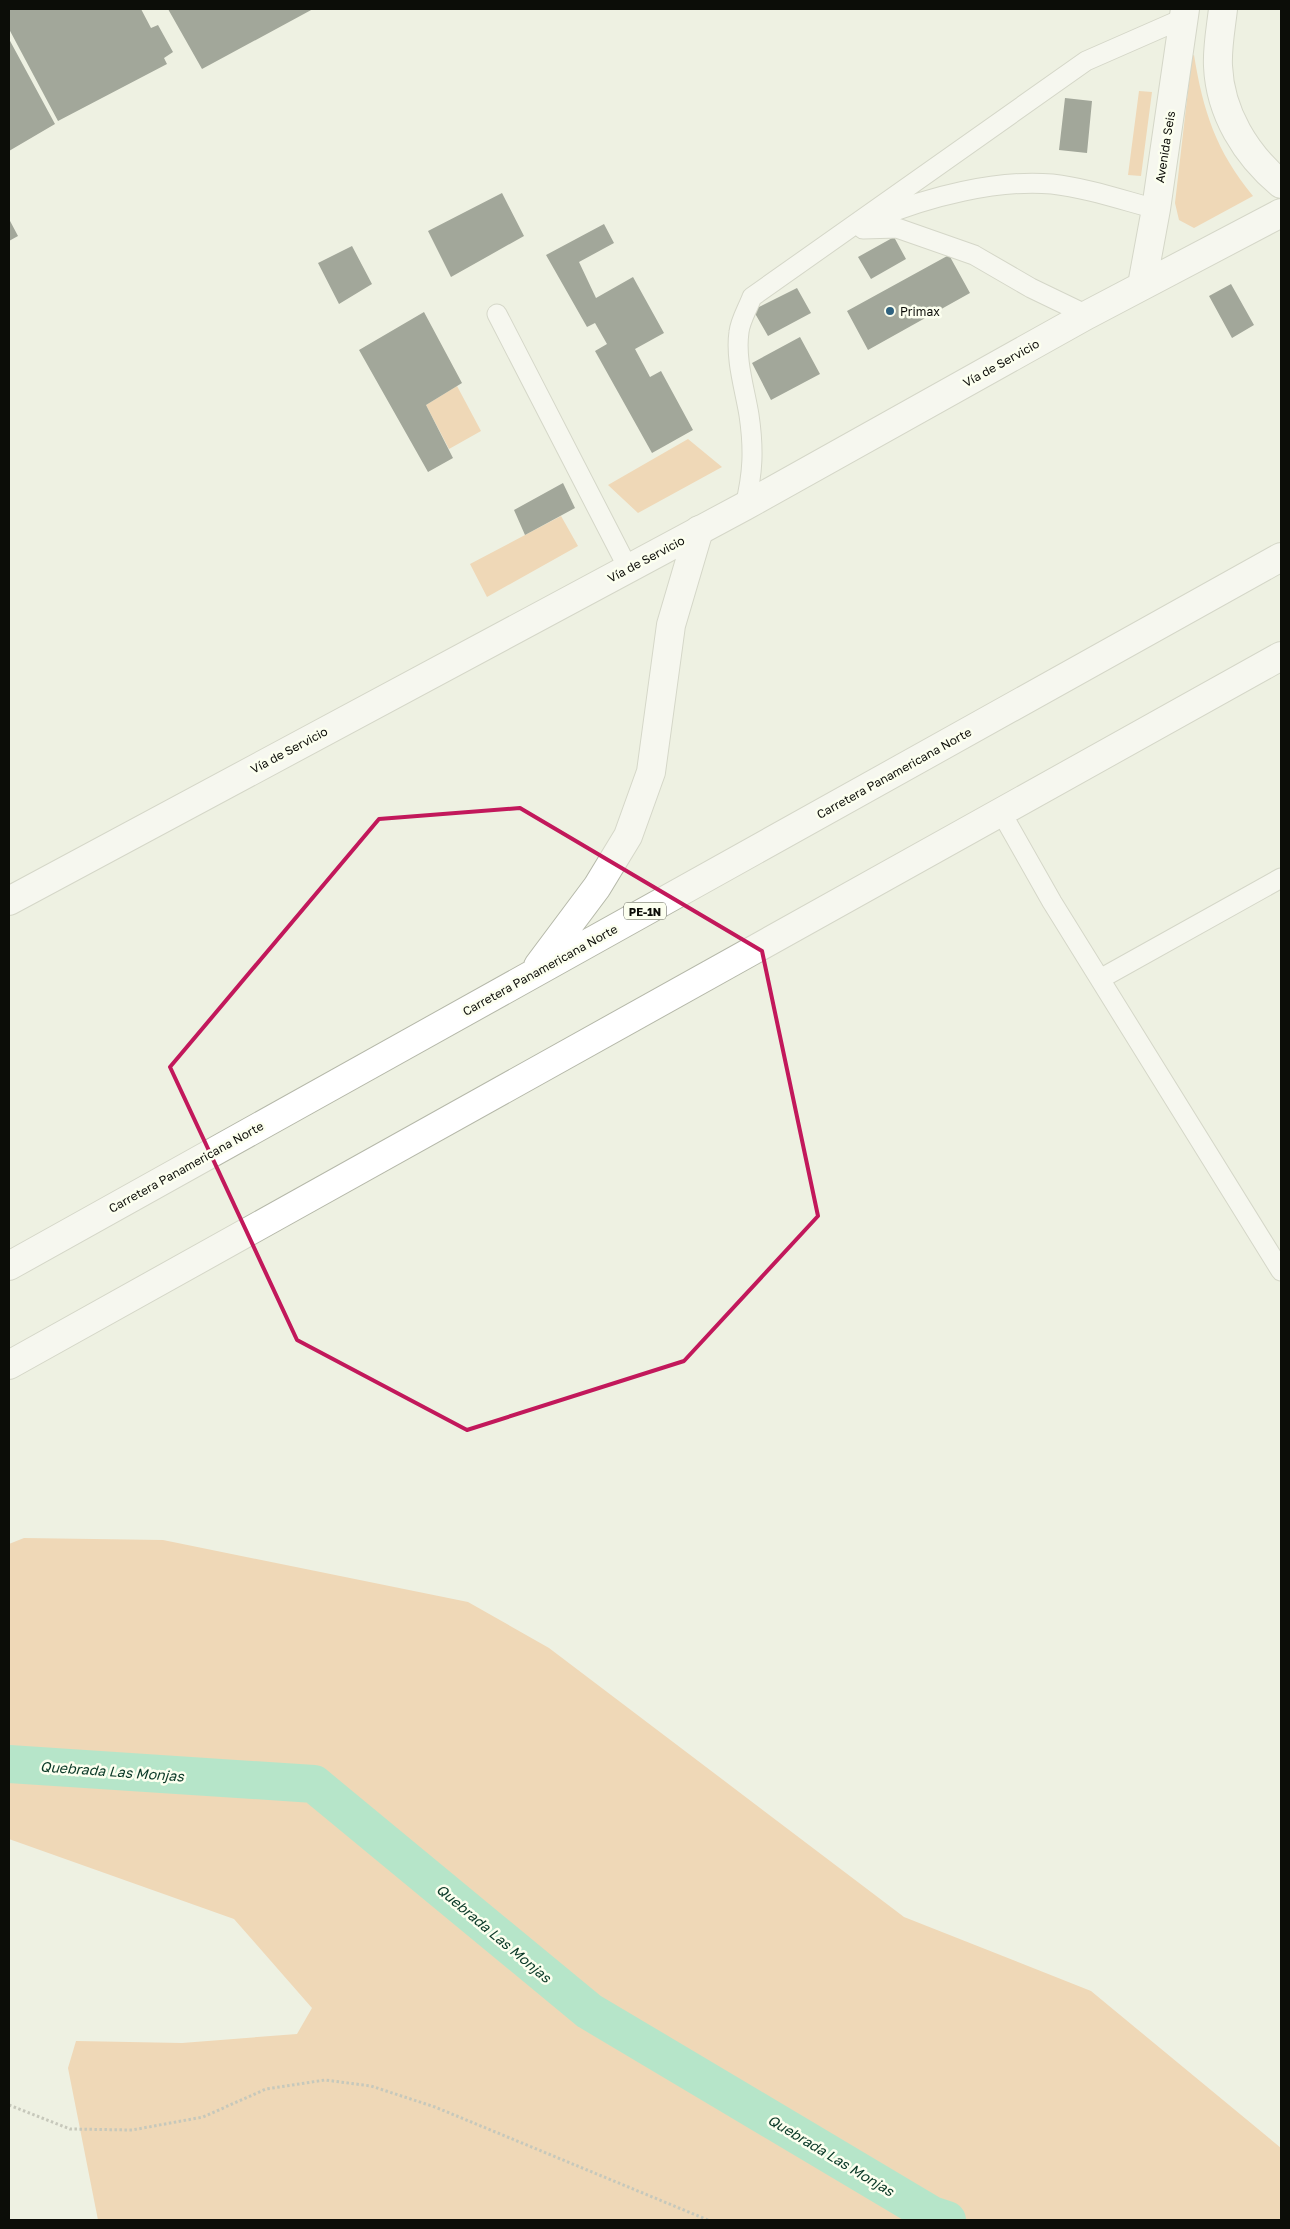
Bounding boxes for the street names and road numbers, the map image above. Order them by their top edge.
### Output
street label: Avenida Seis [1152,110,1178,184]
street label: Vía de Servicio [960,336,1042,390]
street label: Vía de Servicio [605,532,687,586]
street label: Vía de Servicio [248,723,330,777]
street label: Carretera Panamericana Norte [814,724,974,822]
road number: PE-1N [624,902,666,919]
street label: Carretera Panamericana Norte [460,921,620,1019]
street label: Carretera Panamericana Norte [106,1118,266,1216]

